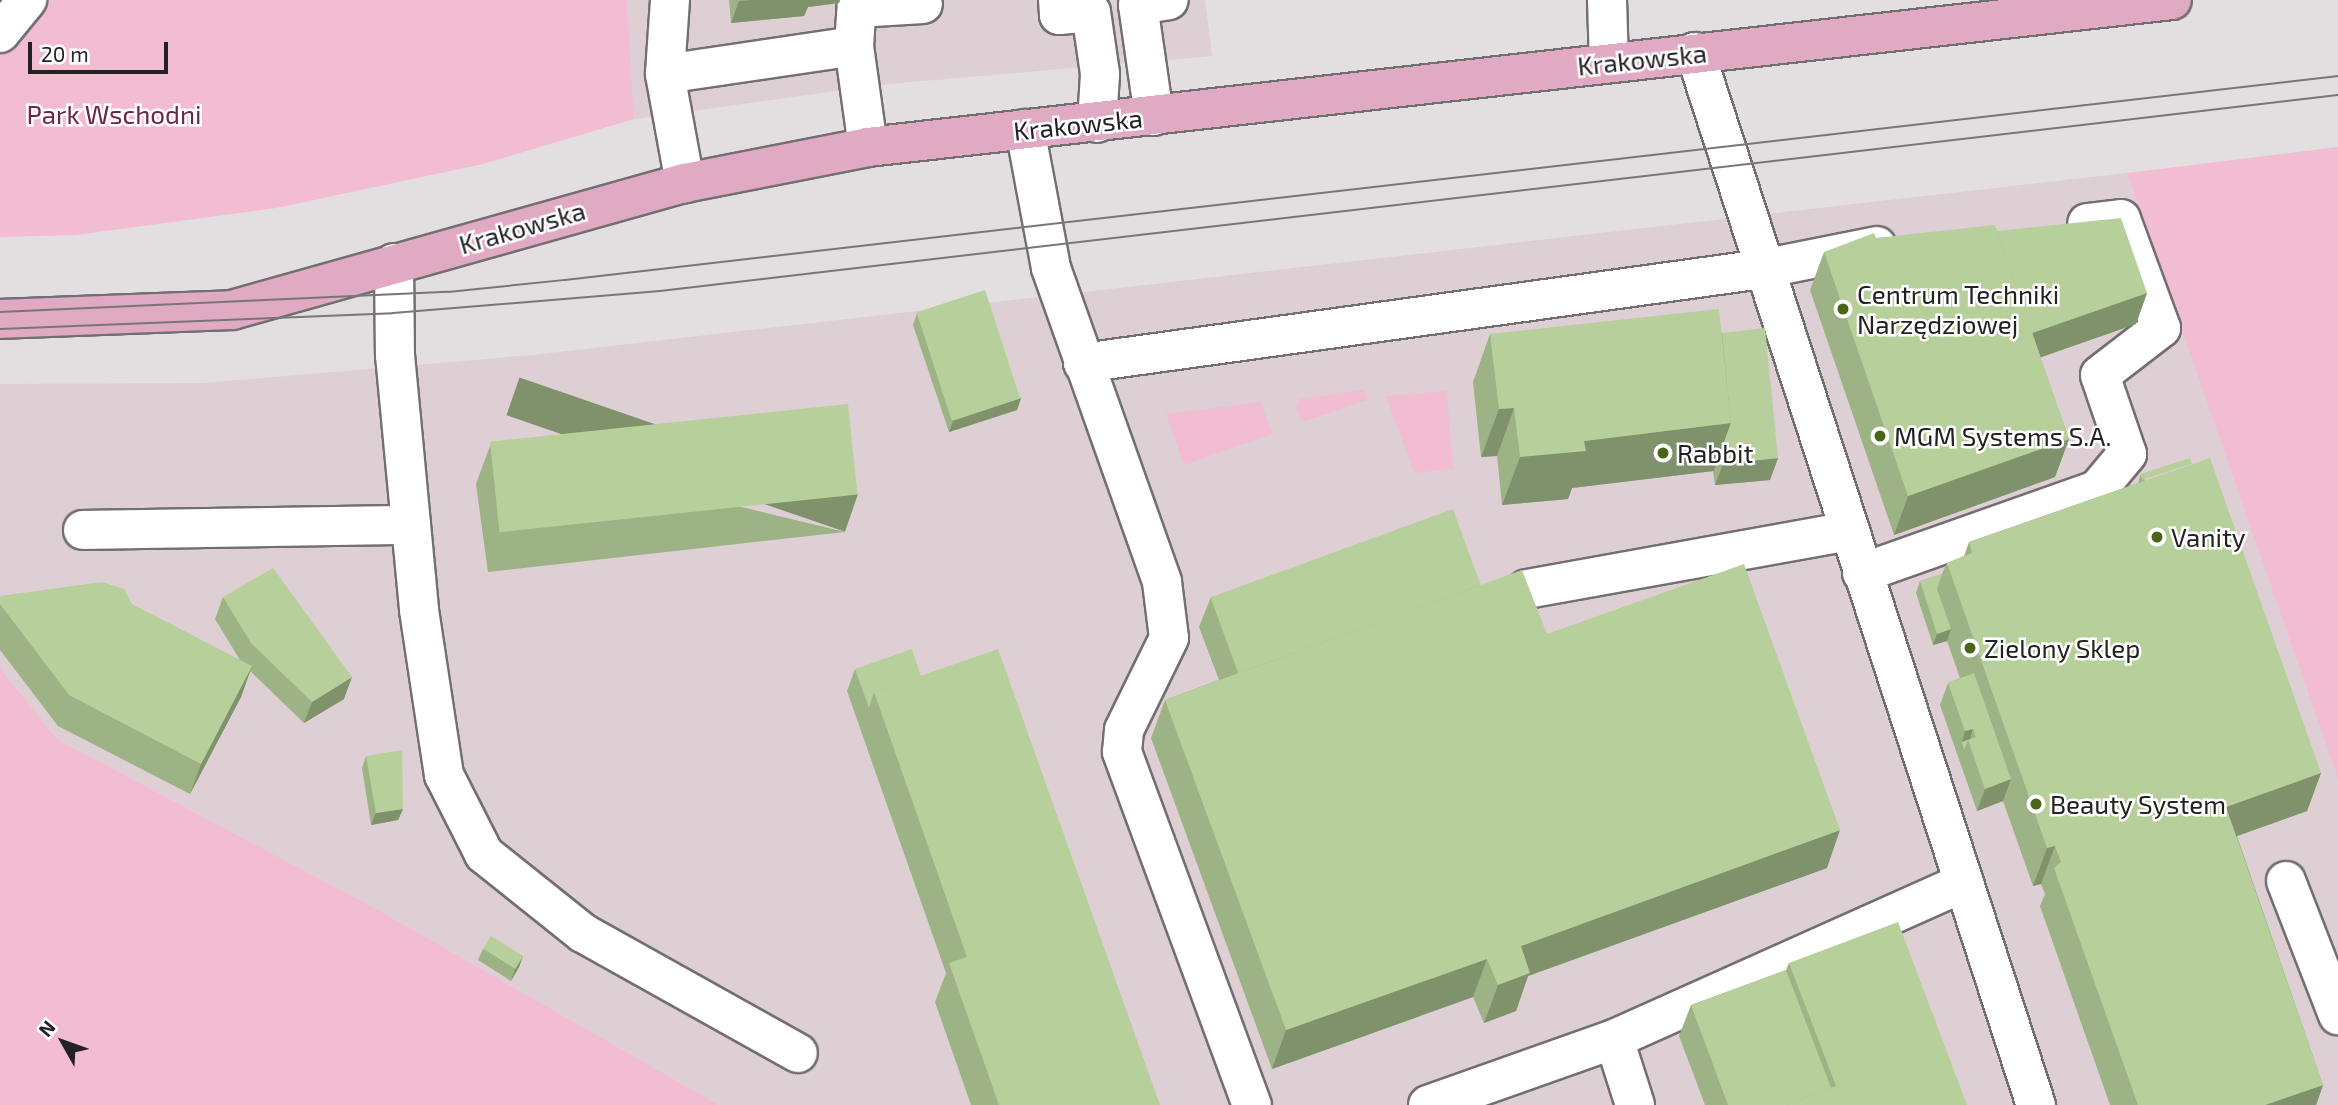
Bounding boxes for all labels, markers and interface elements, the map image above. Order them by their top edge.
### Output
scale bar [32,28,172,72]
street label: Krakowska [1576,37,1708,81]
text: 20 m [41,41,89,66]
park label: Park Wschodni [26,98,202,130]
street label: Krakowska [1012,102,1144,146]
street label: Krakowska [455,194,589,260]
place label: Centrum Techniki Narzędziowej [1857,278,2060,340]
marker: Centrum Techniki Narzędziowej [1835,301,1851,317]
place label: MGM Systems S.A. [1894,420,2111,452]
marker: MGM Systems S.A. [1872,428,1888,444]
place label: Rabbit [1677,437,1753,469]
marker: Rabbit [1655,445,1671,461]
place label: Vanity [2171,521,2246,553]
marker: Vanity [2149,529,2165,545]
place label: Zielony Sklep [1984,632,2141,664]
marker: Zielony Sklep [1962,640,1978,656]
place label: Beauty System [2050,788,2227,820]
marker: Beauty System [2028,796,2044,812]
north arrow [28,1007,98,1077]
text: N [33,1016,60,1041]

